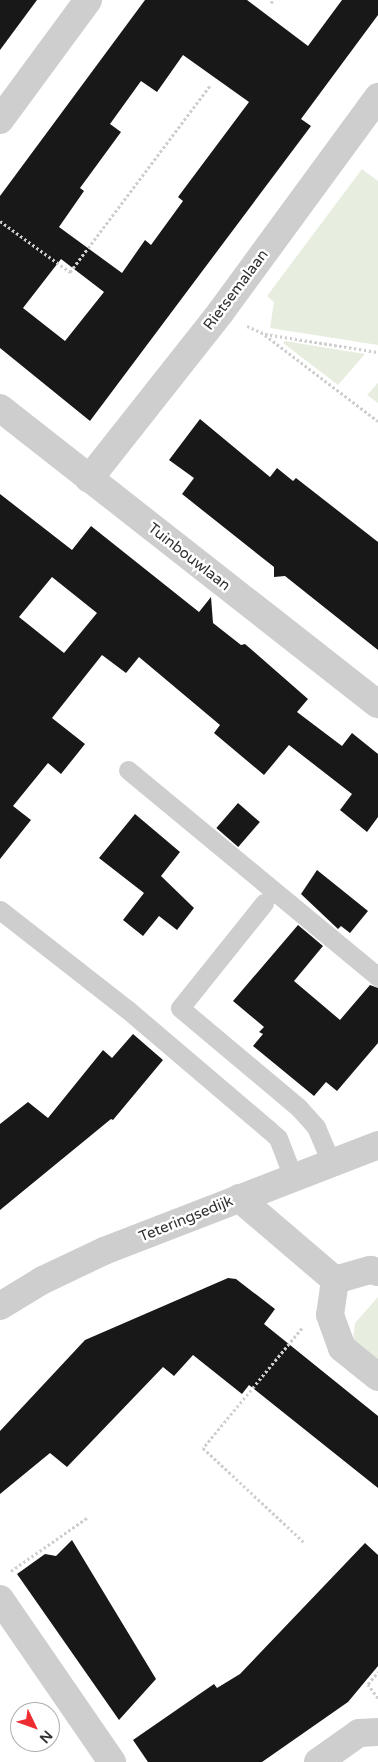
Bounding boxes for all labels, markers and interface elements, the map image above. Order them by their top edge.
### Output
street label: Rietsemalaan [200,246,272,334]
street label: Tuinbouwlaan [144,519,234,595]
street label: Teteringsedijk [136,1192,236,1246]
north arrow [10,1702,60,1752]
text: N [36,1727,56,1747]

